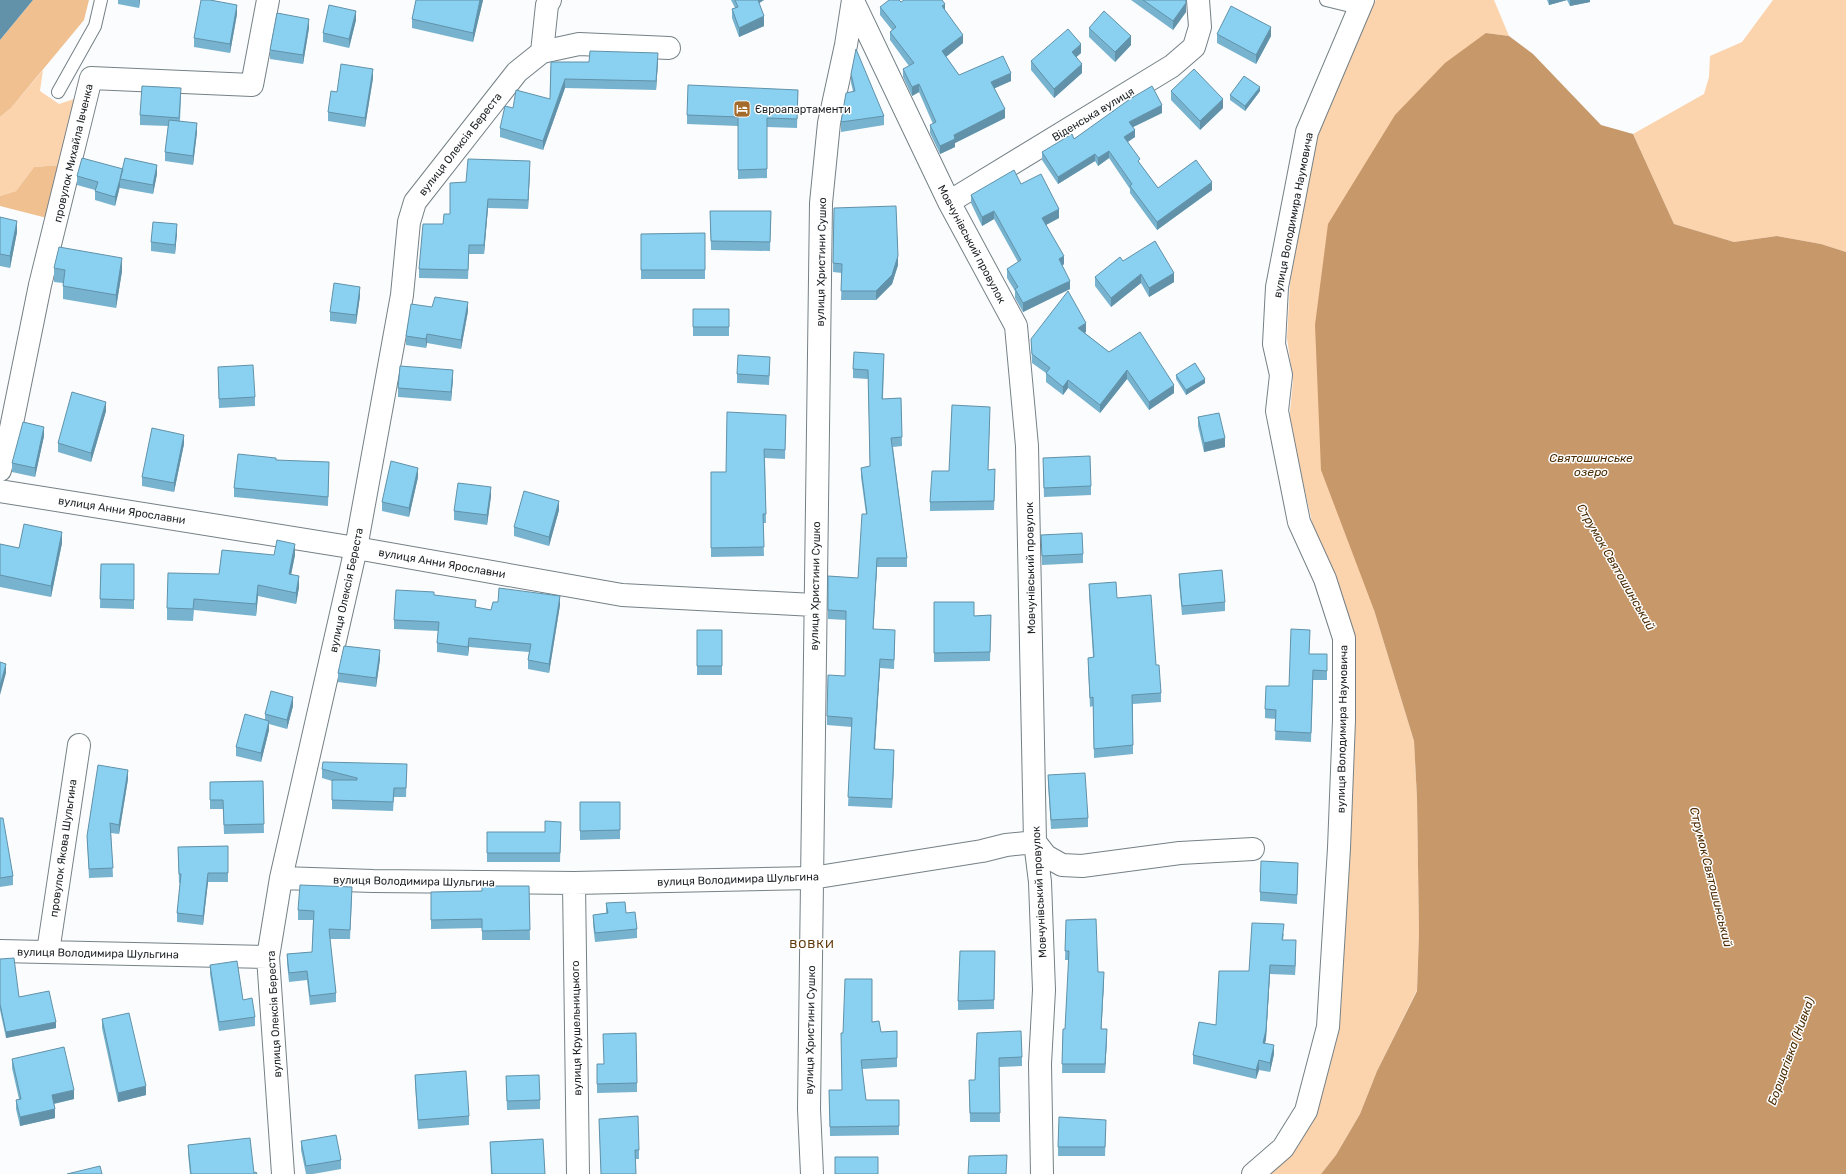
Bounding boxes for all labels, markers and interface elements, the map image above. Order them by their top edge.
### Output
street label: провулок Михайла Івченка [51,83,96,224]
street label: Віденська вулиця [1050,85,1137,144]
street label: вулиця Олексія Береста [416,90,505,198]
hotel icon: Євроапартаменти [732,99,752,119]
place label: Євроапартаменти [755,103,851,116]
street label: вулиця Володимира Наумовича [1271,131,1316,299]
street label: Мовчунівський провулок [935,183,1008,306]
street label: вулиця Христини Сушко [814,197,829,327]
water label: Святошинське озеро [1549,451,1633,479]
street label: вулиця Анни Ярославни [57,494,187,527]
water label: Струмок Святошинський [1574,501,1658,633]
street label: Мовчунівський провулок [1023,502,1038,634]
street label: вулиця Христини Сушко [808,521,823,651]
street label: вулиця Олексія Береста [327,527,366,654]
street label: вулиця Анни Ярославни [377,546,506,581]
street label: вулиця Володимира Наумовича [1335,645,1350,813]
street label: провулок Якова Шульгина [47,778,80,918]
water label: Струмок Святошинський [1687,806,1735,948]
street label: Мовчунівський провулок [1030,826,1049,958]
street label: вулиця Володимира Шульгина [657,870,819,889]
street label: вулиця Володимира Шульгина [333,874,495,889]
district label: ВОВКИ [789,937,835,951]
street label: вулиця Володимира Шульгина [17,946,179,961]
street label: вулиця Олексія Береста [265,950,284,1078]
street label: вулиця Крушельницького [569,960,584,1096]
street label: вулиця Христини Сушко [803,965,818,1095]
water label: Борщагівка (Нивка) [1765,995,1817,1107]

